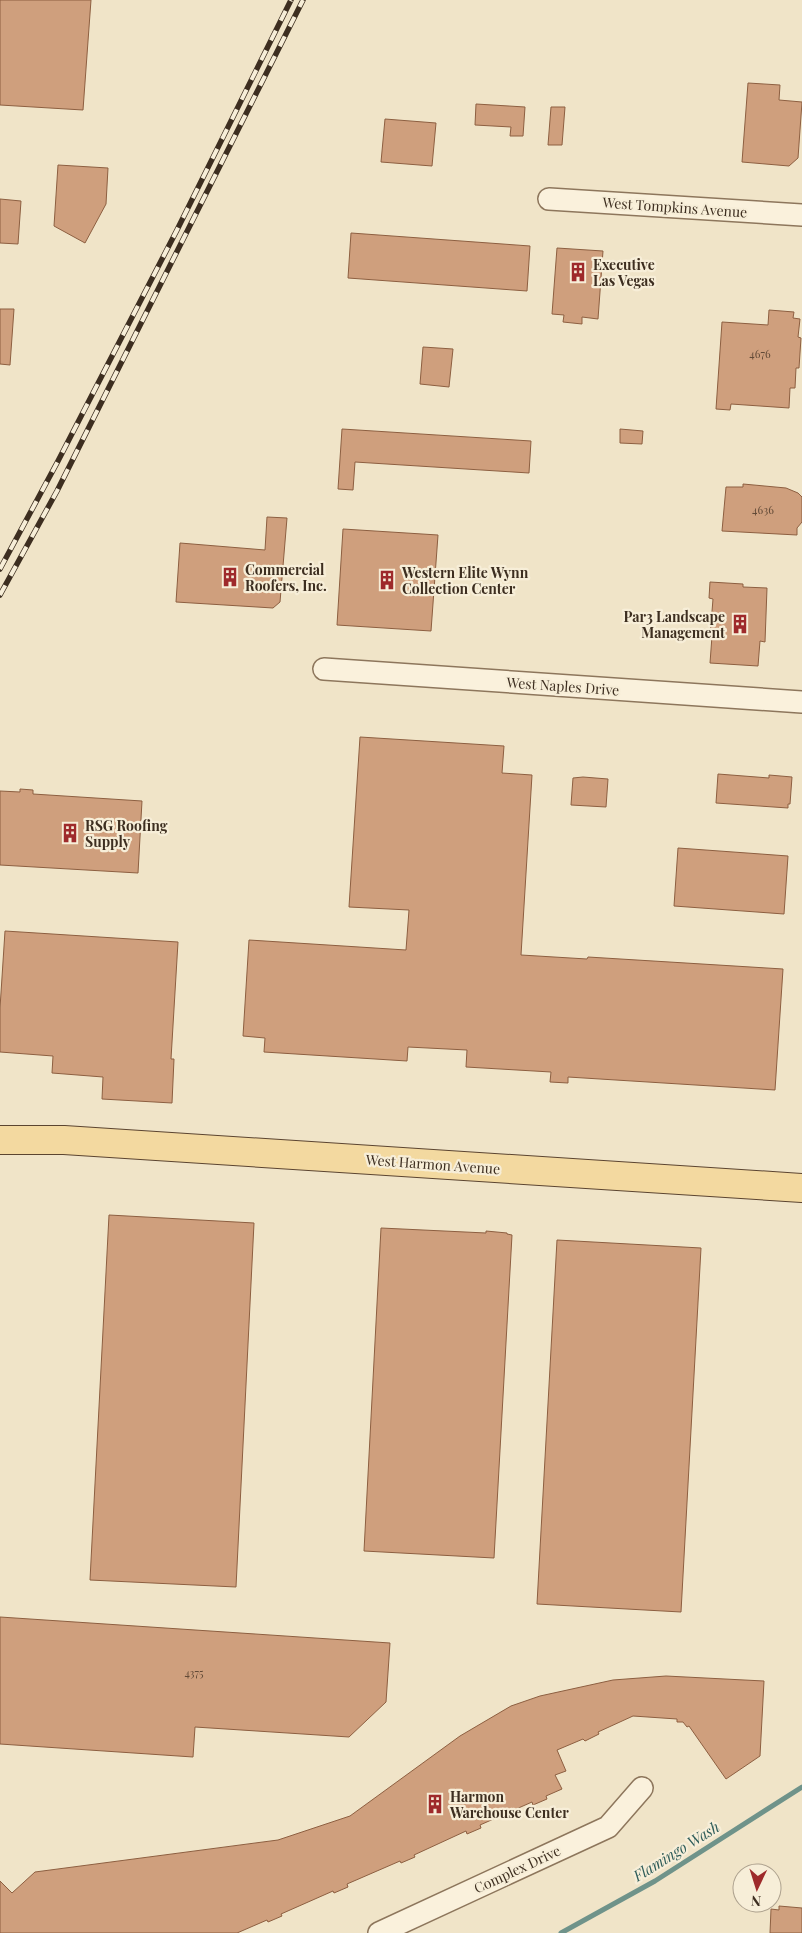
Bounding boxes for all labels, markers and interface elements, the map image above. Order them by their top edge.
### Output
street label: West Tompkins Avenue [601,192,748,222]
place label: Executive Las Vegas [593,255,655,290]
building icon: Executive Las Vegas [567,261,589,283]
house number: 4676 [749,346,771,361]
house number: 4636 [752,502,774,517]
place label: Commercial Roofers, Inc. [245,560,327,595]
place label: Western Elite Wynn Collection Center [401,563,529,598]
building icon: Commercial Roofers, Inc. [219,566,241,588]
building icon: Western Elite Wynn Collection Center [376,569,398,591]
place label: Par3 Landscape Management [623,607,725,642]
building icon: Par3 Landscape Management [729,613,751,635]
street label: West Naples Drive [505,673,620,699]
place label: RSG Roofing Supply [85,816,168,851]
building icon: RSG Roofing Supply [59,822,81,844]
street label: West Harmon Avenue [364,1150,501,1178]
house number: 4375 [184,1665,204,1680]
place label: Harmon Warehouse Center [449,1787,569,1822]
building icon: Harmon Warehouse Center [424,1793,446,1815]
water label: Flamingo Wash [628,1817,723,1886]
street label: Complex Drive [471,1841,563,1897]
north arrow [732,1863,782,1913]
text: N [750,1892,762,1911]

